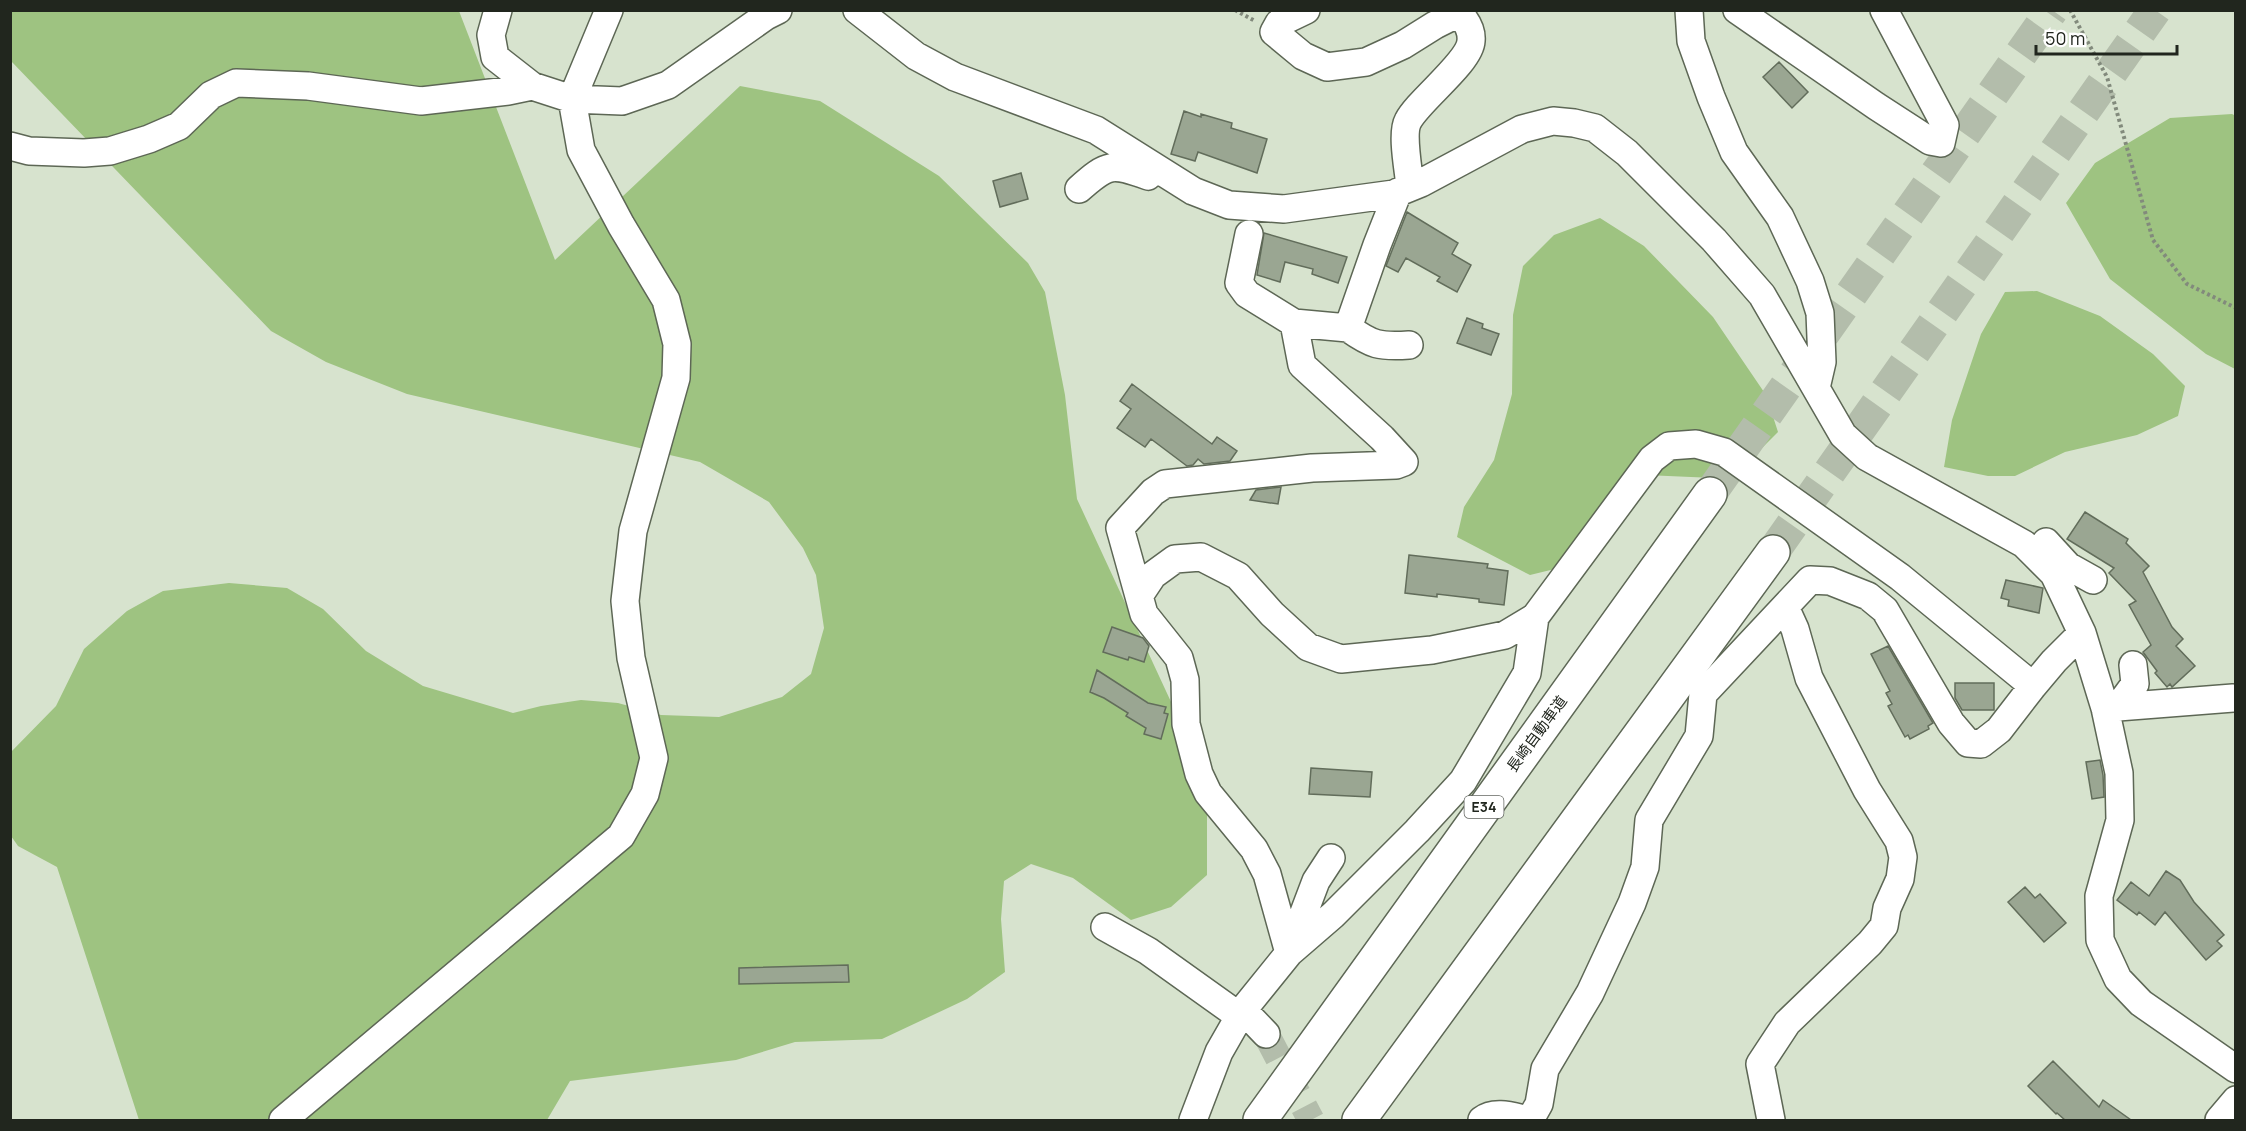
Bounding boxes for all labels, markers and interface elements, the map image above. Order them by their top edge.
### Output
scale bar [2036,18,2177,56]
text: 50 m [2045,26,2085,50]
street label: 長崎自動車道 [1502,691,1572,776]
road number: E34 [1464,796,1504,818]

